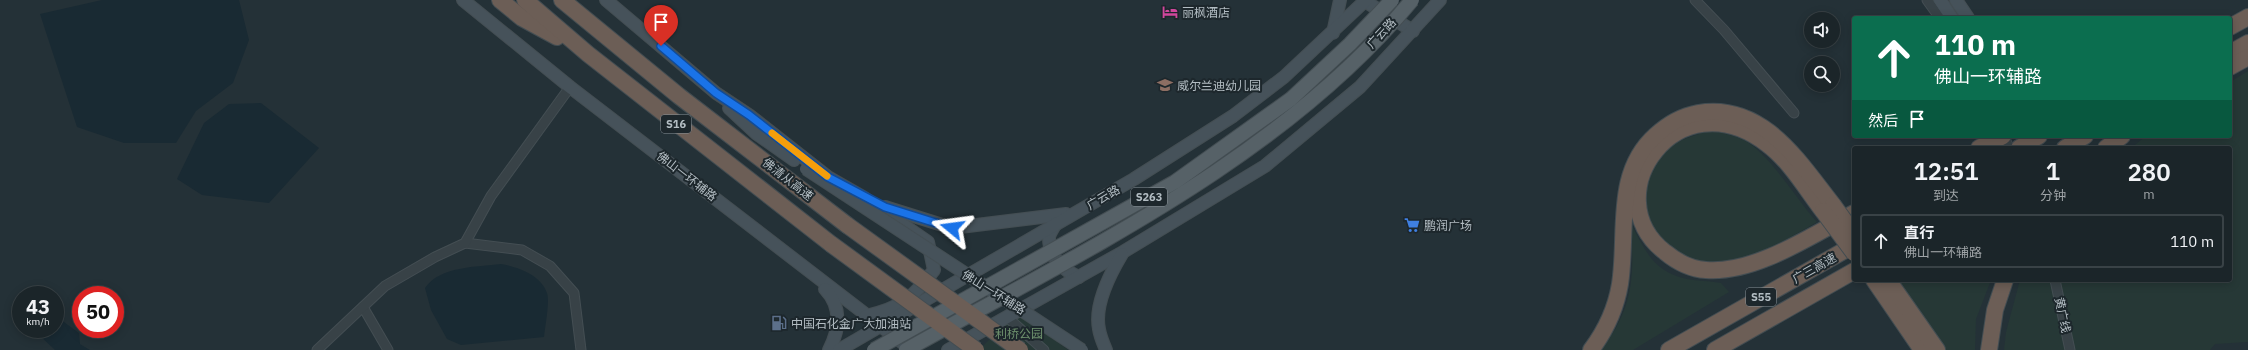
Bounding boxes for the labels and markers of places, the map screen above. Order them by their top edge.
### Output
hotel icon: 丽枫酒店 [1161,3,1179,21]
pin [644,5,678,46]
place label: 丽枫酒店 [1182,5,1230,20]
school or university icon: 威尔兰迪幼儿园 [1156,76,1174,94]
place label: 威尔兰迪幼儿园 [1177,78,1261,93]
supermarket icon: 鹏润广场 [1403,216,1421,234]
place label: 鹏润广场 [1424,218,1472,233]
fuel station icon: 中国石化金广大加油站 [770,314,788,332]
place label: 中国石化金广大加油站 [791,316,911,331]

